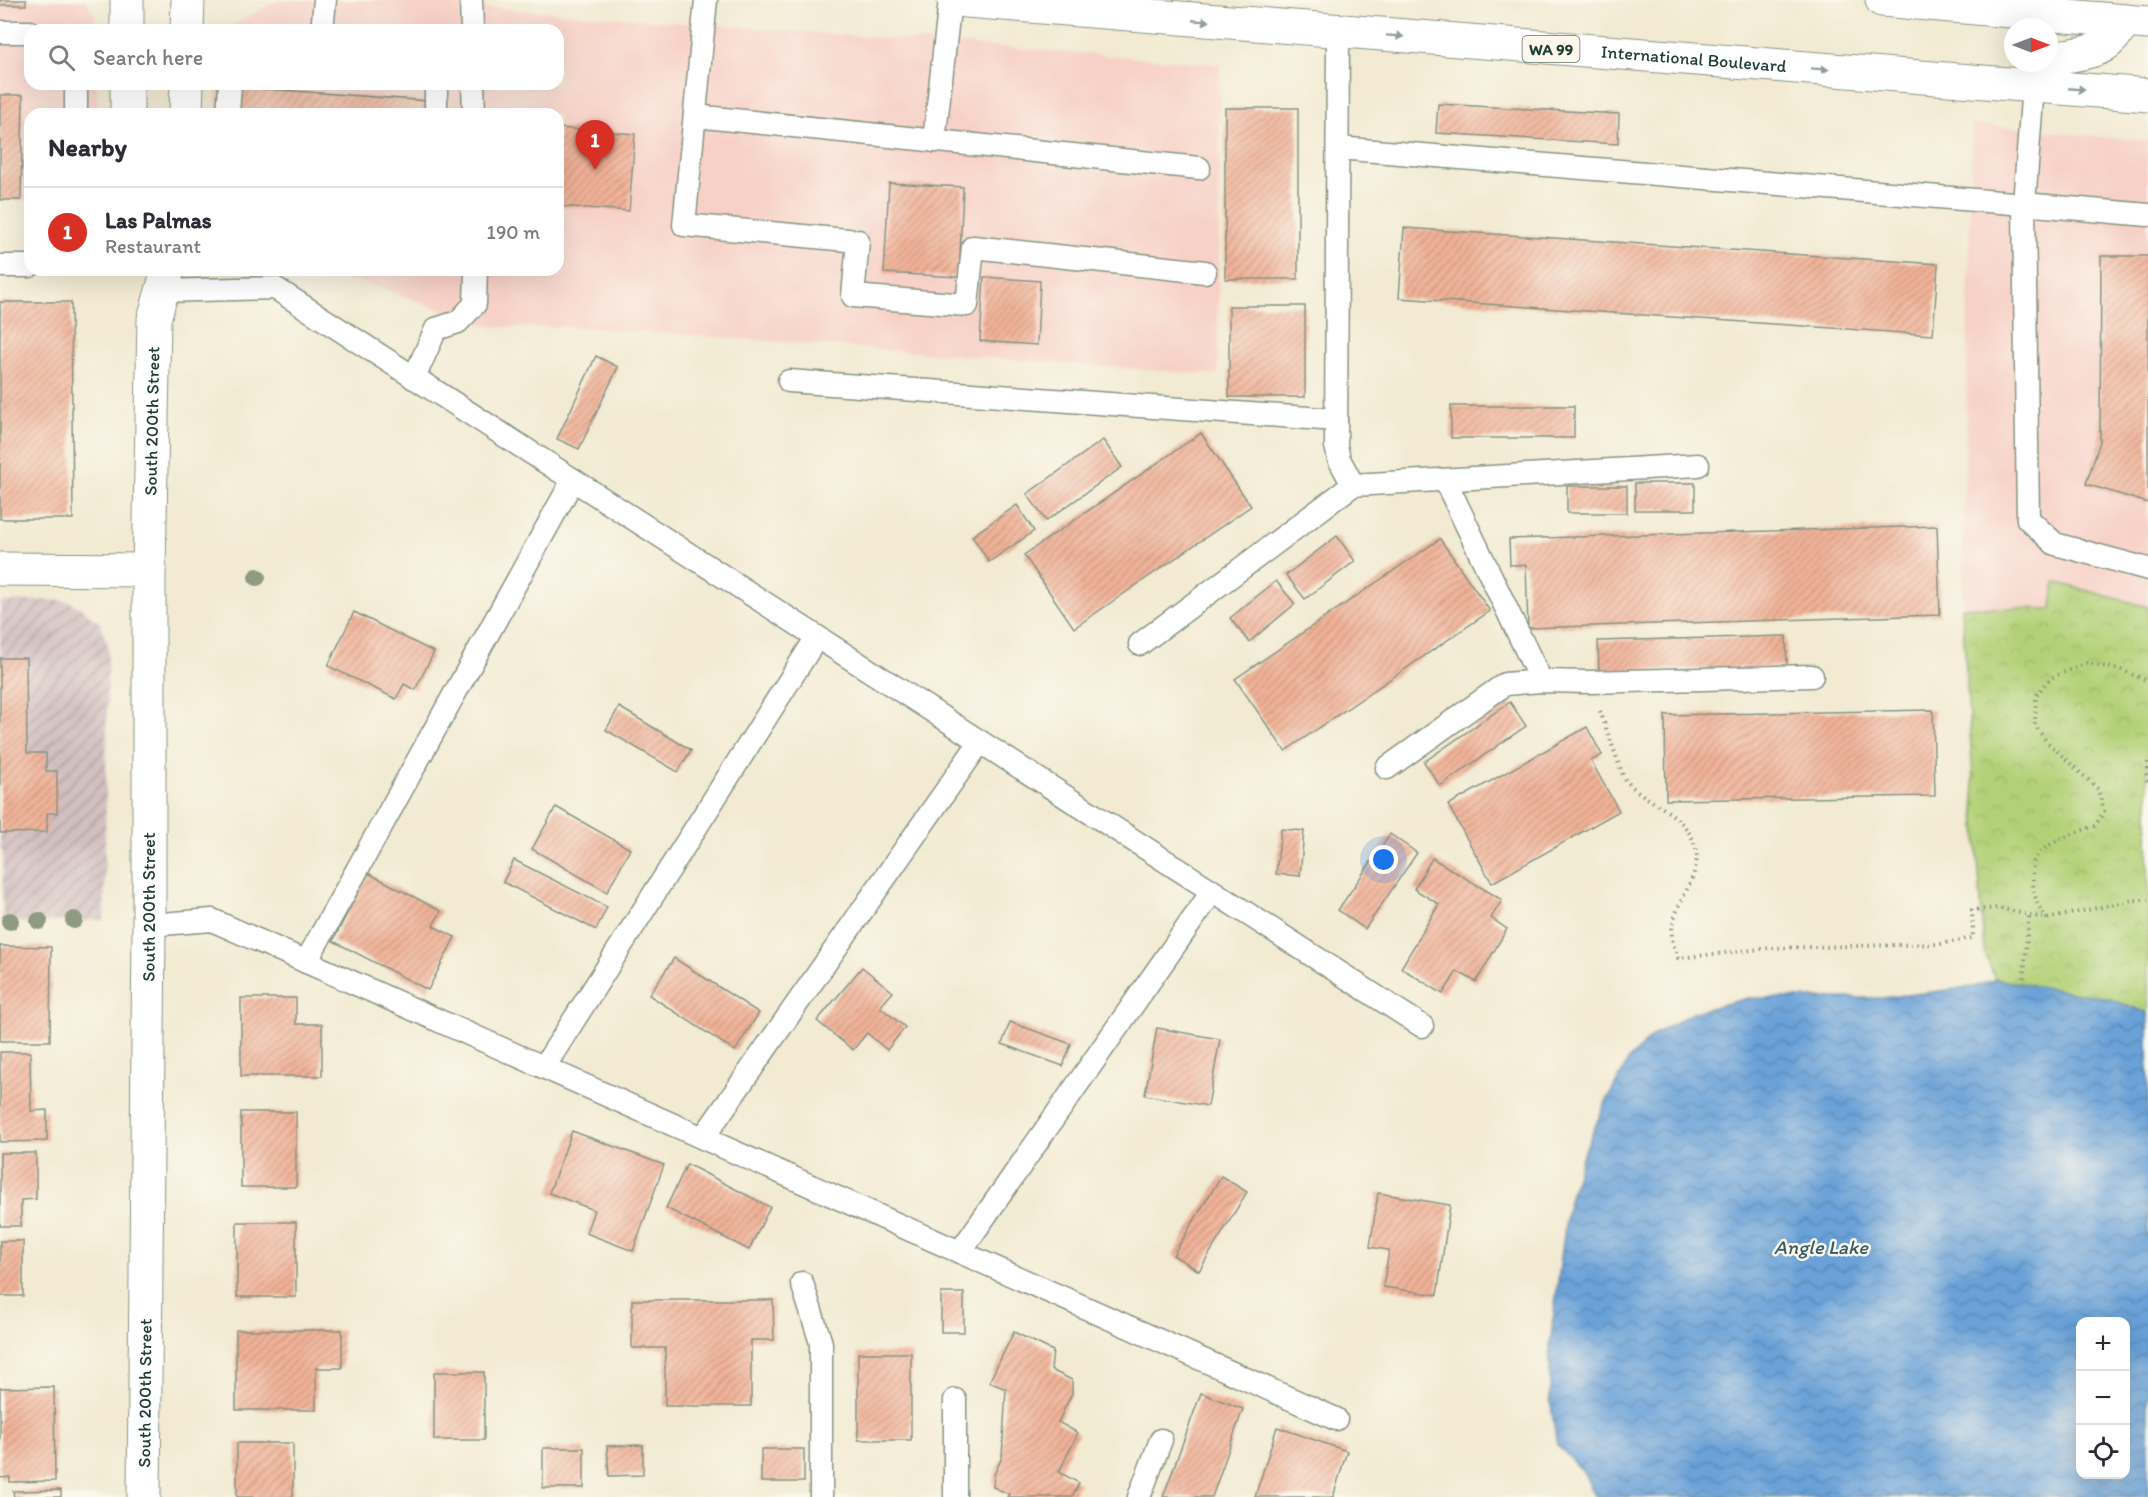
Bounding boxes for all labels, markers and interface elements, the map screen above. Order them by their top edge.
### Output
one-way arrow [1191,16,1210,25]
north arrow [2004,18,2058,72]
search box [24,24,564,90]
one-way arrow [1386,32,1405,41]
road number: WA 99 [1522,36,1580,62]
icon: search [45,41,78,74]
street label: International Boulevard [1600,41,1788,77]
text: Search here [93,44,203,71]
one-way arrow [1810,65,1829,74]
one-way arrow [2068,85,2087,94]
pin: 1 [576,120,614,170]
text: Nearby [48,131,127,163]
text: Las Palmas [105,207,212,234]
text: 1 [63,220,72,244]
text: 190 m [487,220,540,244]
text: Restaurant [105,234,201,258]
street label: South 200th Street [139,346,164,496]
street label: South 200th Street [138,832,160,982]
your location [1369,845,1398,874]
water label: Angle Lake [1774,1235,1869,1259]
map controls [2076,1317,2130,1479]
button: + [2076,1317,2130,1371]
street label: South 200th Street [133,1318,157,1468]
button: − [2076,1371,2130,1425]
button: locate [2076,1425,2130,1479]

